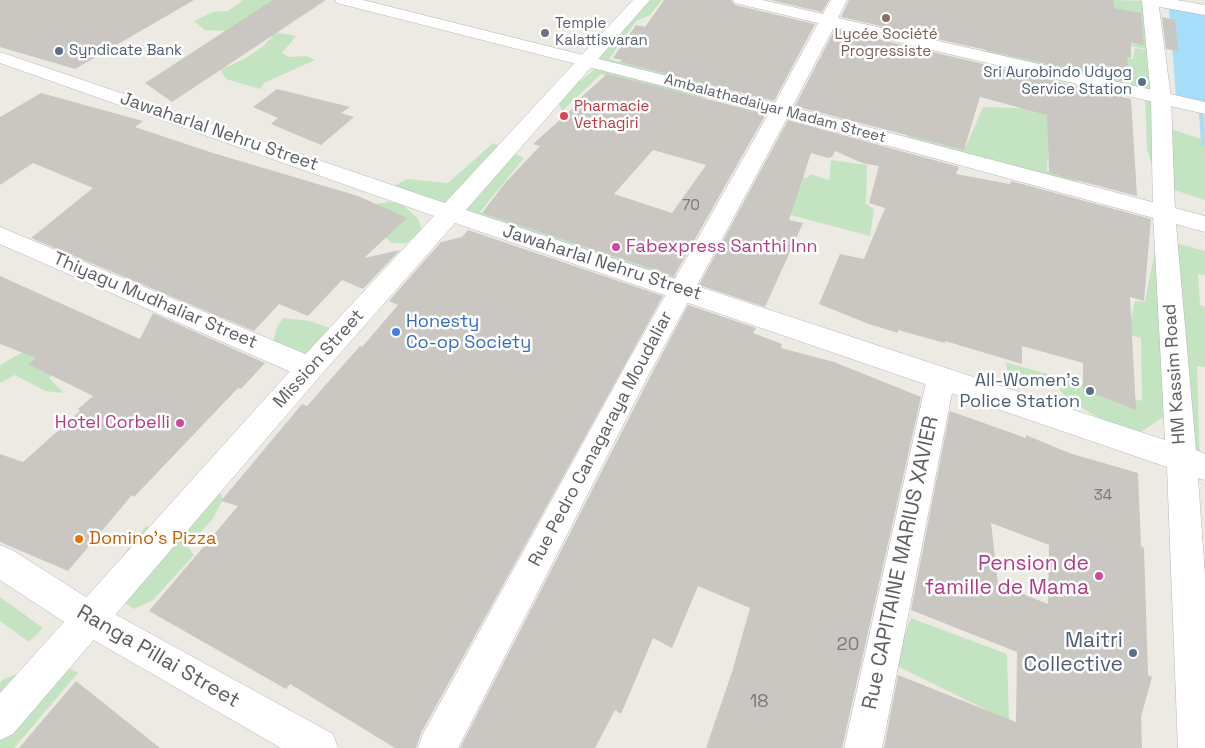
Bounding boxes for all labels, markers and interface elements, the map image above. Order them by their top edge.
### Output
marker: Lycée Société Progressiste [880,12,892,24]
place label: Temple Kalattisvaran [555,15,648,50]
place label: Lycée Société Progressiste [834,26,938,61]
marker: Temple Kalattisvaran [539,27,551,39]
place label: Syndicate Bank [69,42,182,60]
marker: Syndicate Bank [53,45,65,57]
place label: Sri Aurobindo Udyog Service Station [983,64,1132,99]
street label: Ambalathadaiyar Madam Street [662,71,888,147]
marker: Sri Aurobindo Udyog Service Station [1136,76,1148,88]
street label: Jawaharlal Nehru Street [117,88,321,176]
place label: Pharmacie Vethagiri [574,98,649,133]
marker: Pharmacie Vethagiri [558,110,570,122]
house number: 70 [682,197,700,215]
street label: Jawaharlal Nehru Street [500,221,704,305]
place label: Fabexpress Santhi Inn [626,236,818,258]
marker: Fabexpress Santhi Inn [610,241,622,253]
street label: Thiyagu Mudhaliar Street [50,248,260,354]
street label: HM Kassim Road [1159,303,1191,445]
street label: Mission Street [269,305,369,413]
street label: Rue Pedro Canagaraya Moudaliar [524,308,678,570]
place label: Honesty Co-op Society [406,311,531,354]
marker: Honesty Co-op Society [390,326,402,338]
place label: All-Women's Police Station [960,370,1080,412]
marker: All-Women's Police Station [1084,385,1096,397]
place label: Hotel Corbelli [55,412,170,434]
street label: Rue CAPITAINE MARIUS XAVIER [858,414,944,712]
marker: Hotel Corbelli [174,417,186,429]
house number: 34 [1094,487,1112,505]
place label: Domino's Pizza [89,528,216,550]
marker: Domino's Pizza [73,533,85,545]
place label: Pension de famille de Mama [925,551,1089,601]
marker: Pension de famille de Mama [1093,570,1105,582]
street label: Ranga Pillai Street [72,600,244,714]
place label: Maitri Collective [1024,628,1123,678]
house number: 20 [837,634,859,656]
marker: Maitri Collective [1127,647,1139,659]
house number: 18 [750,691,768,713]

